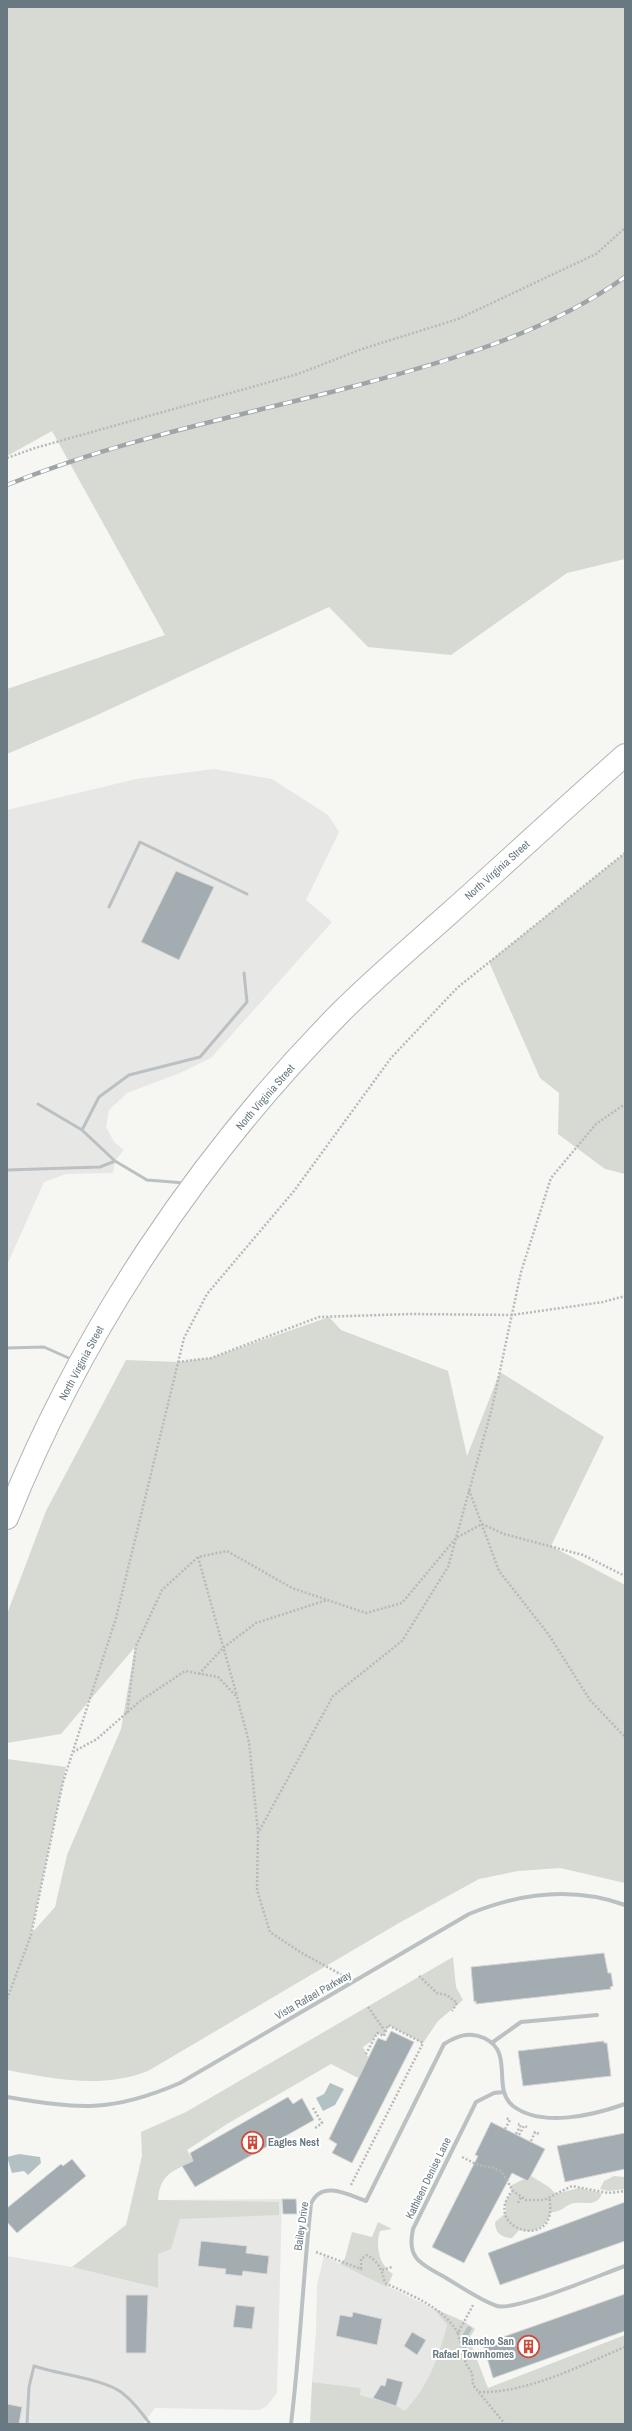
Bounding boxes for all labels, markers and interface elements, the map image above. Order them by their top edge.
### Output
street label: North Virginia Street [462,837,533,903]
street label: North Virginia Street [233,1061,298,1133]
street label: North Virginia Street [55,1323,107,1403]
street label: Vista Rafael Parkway [272,1967,354,2023]
building icon: Eagles Nest [239,2129,265,2155]
place label: Eagles Nest [268,2135,319,2149]
street label: Kathleen Denise Lane [402,2135,454,2221]
street label: Bailey Drive [291,2201,311,2251]
place label: Rancho San Rafael Townhomes [432,2334,514,2361]
building icon: Rancho San Rafael Townhomes [516,2334,542,2360]

